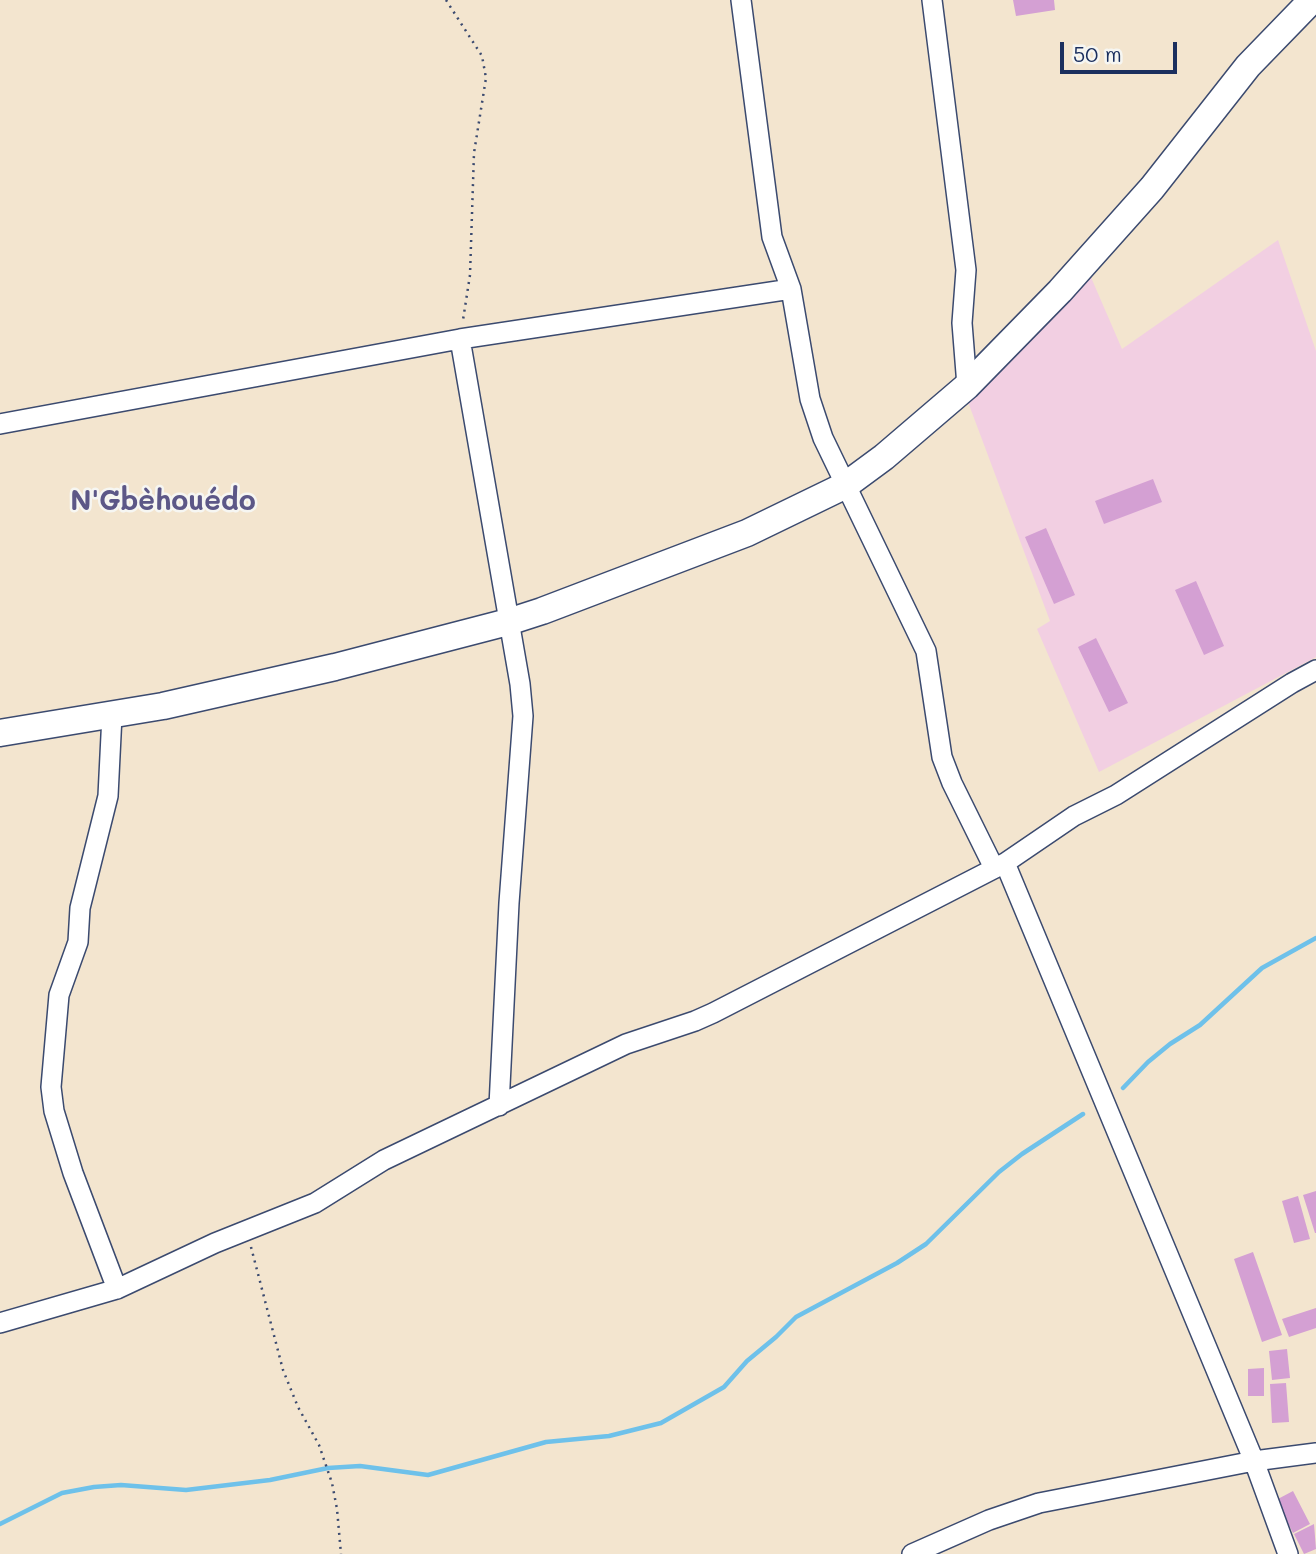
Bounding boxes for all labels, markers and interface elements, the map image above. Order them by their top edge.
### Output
scale bar [1064,28,1181,72]
text: 50 m [1073,40,1122,67]
district label: N'Gbèhouédo [70,484,256,518]

